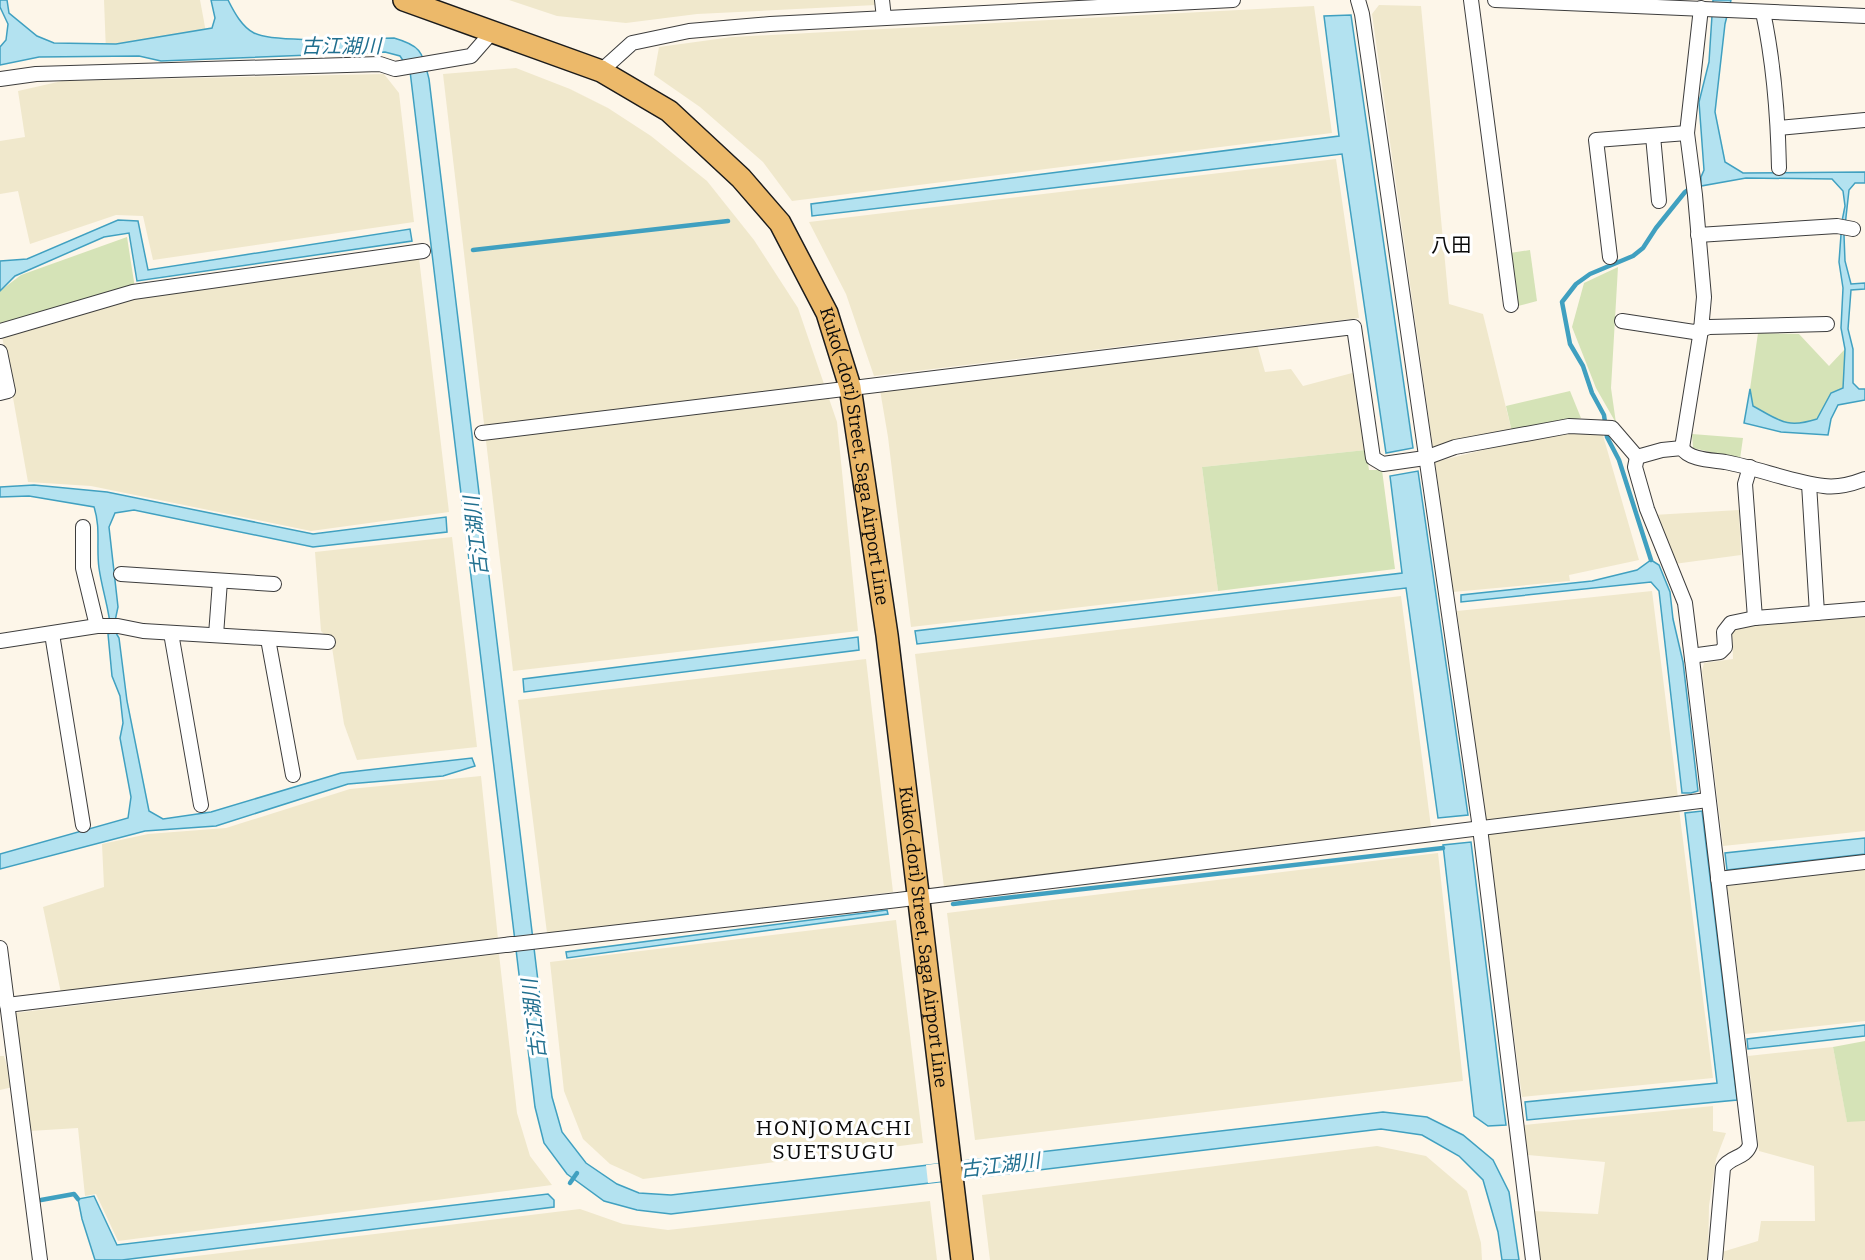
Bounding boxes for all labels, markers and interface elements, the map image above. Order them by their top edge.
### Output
water label: 古江湖川 [301,34,383,58]
district label: 八田 [1431,233,1471,257]
street label: Kuko(-dori) Street, Saga Airport Line [815,304,893,607]
water label: 古江湖川 [459,493,493,577]
street label: Kuko(-dori) Street, Saga Airport Line [894,785,952,1089]
water label: 古江湖川 [517,976,551,1060]
district label: HONJOMACHI SUETSUGU [756,1115,912,1165]
water label: 古江湖川 [959,1148,1043,1182]

